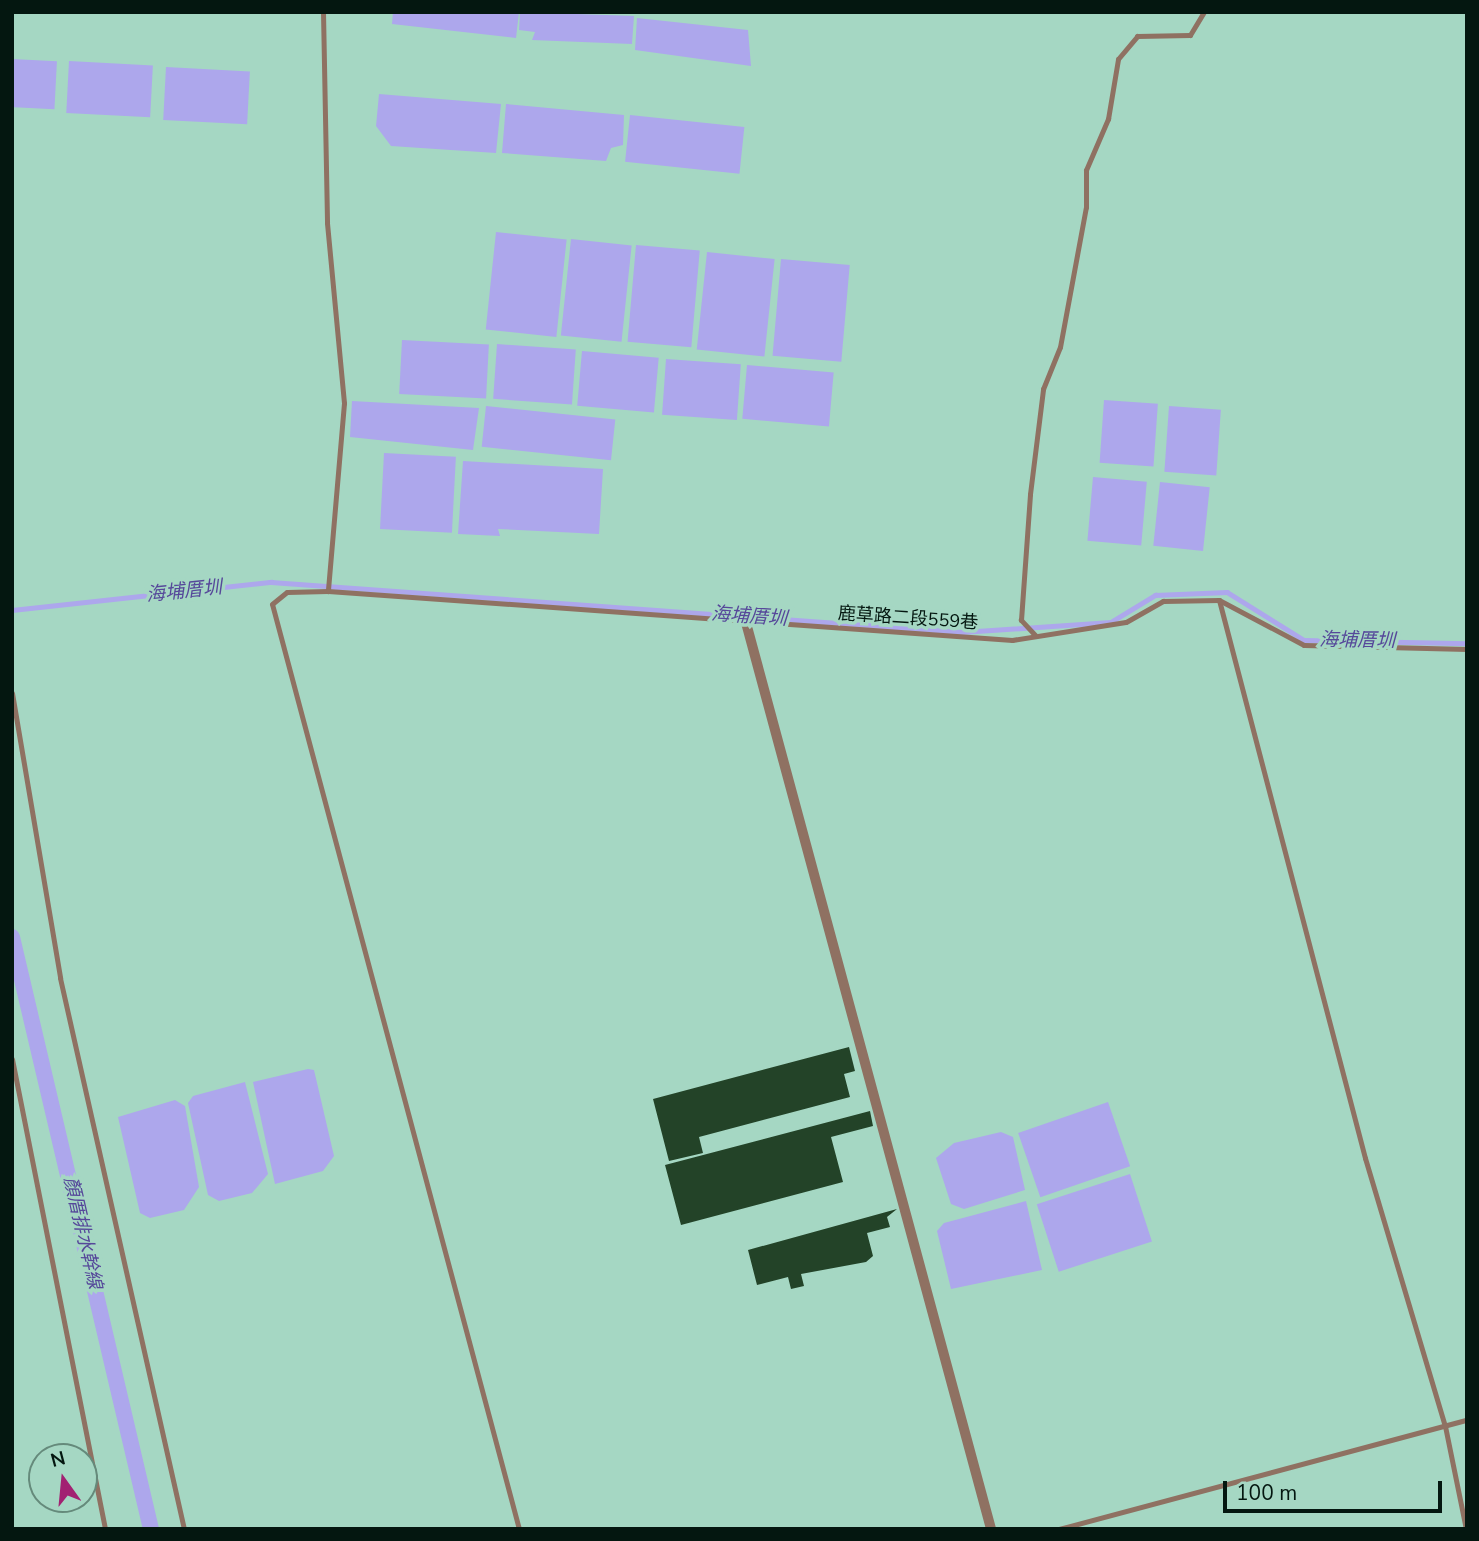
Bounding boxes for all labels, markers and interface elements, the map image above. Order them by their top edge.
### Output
water label: 海埔厝圳 [145,577,223,607]
street label: 鹿草路二段559巷 [837,602,979,634]
water label: 海埔厝圳 [710,603,788,631]
water label: 海埔厝圳 [1319,629,1395,653]
water label: 顏厝排水幹線 [58,1175,106,1291]
north arrow [28,1443,98,1513]
text: N [48,1445,68,1474]
scale bar [1227,1468,1446,1512]
text: 100 m [1236,1479,1297,1507]

